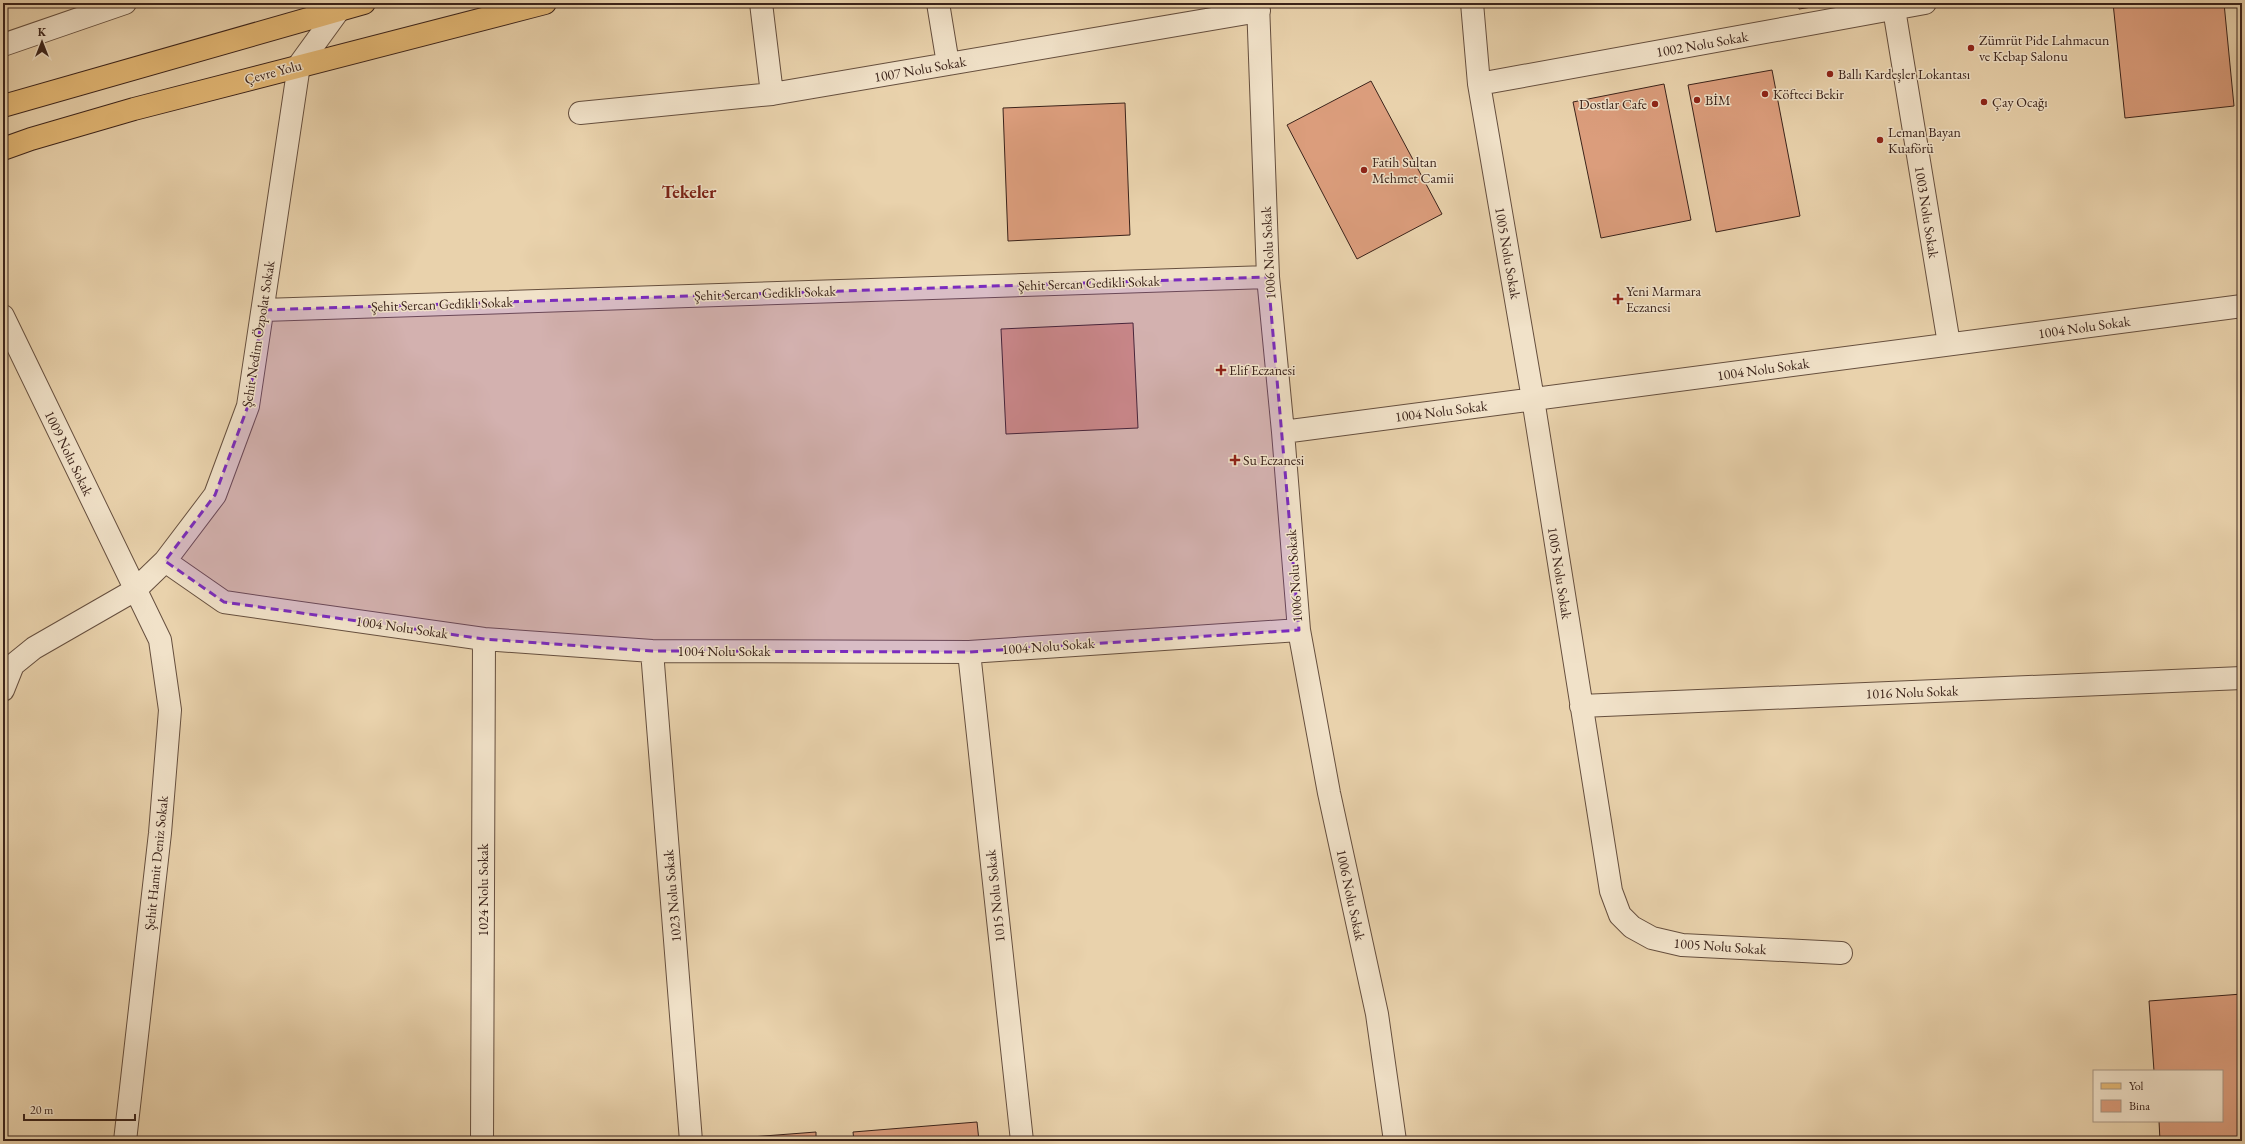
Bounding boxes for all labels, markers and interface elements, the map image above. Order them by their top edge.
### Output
north arrow [22,22,62,62]
text: K [38,25,47,39]
street label: 1002 Nolu Sokak [1655,27,1750,61]
place label: Zümrüt Pide Lahmacun ve Kebap Salonu [1979,31,2110,65]
marker: Zümrüt Pide Lahmacun ve Kebap Salonu [1966,43,1976,53]
street label: 1007 Nolu Sokak [873,52,968,86]
street label: Çevre Yolu [242,56,304,88]
place label: Ballı Kardeşler Lokantası [1838,65,1971,83]
marker: Ballı Kardeşler Lokantası [1825,69,1835,79]
place label: Köfteci Bekir [1773,85,1844,103]
marker: Köfteci Bekir [1760,89,1770,99]
place label: BİM [1705,91,1731,109]
place label: Çay Ocağı [1992,93,2048,111]
place label: Dostlar Cafe [1579,95,1648,113]
marker: BİM [1692,95,1702,105]
marker: Çay Ocağı [1979,97,1989,107]
marker: Dostlar Cafe [1650,99,1660,109]
place label: Leman Bayan Kuaförü [1888,123,1961,157]
marker: Leman Bayan Kuaförü [1875,135,1885,145]
place label: Fatih Sultan Mehmet Camii [1372,153,1454,187]
marker: Fatih Sultan Mehmet Camii [1359,165,1369,175]
street label: 1003 Nolu Sokak [1911,165,1943,260]
district label: Tekeler [661,180,717,203]
street label: 1006 Nolu Sokak [1257,206,1279,300]
street label: 1005 Nolu Sokak [1491,206,1525,301]
street label: Şehit Nedim Özpolat Sokak [237,259,279,409]
street label: Şehit Sercan Gedikli Sokak [1018,272,1161,294]
street label: Şehit Sercan Gedikli Sokak [694,282,837,304]
place label: Yeni Marmara Eczanesi [1626,282,1702,316]
street label: Şehit Sercan Gedikli Sokak [371,293,514,315]
marker: Yeni Marmara Eczanesi [1613,294,1623,304]
street label: 1004 Nolu Sokak [2037,312,2132,342]
street label: 1004 Nolu Sokak [1716,354,1811,384]
place label: Elif Eczanesi [1229,361,1296,379]
marker: Elif Eczanesi [1216,365,1226,375]
street label: 1004 Nolu Sokak [1394,396,1489,426]
street label: 1009 Nolu Sokak [41,407,98,499]
place label: Su Eczanesi [1243,451,1305,469]
marker: Su Eczanesi [1230,455,1240,465]
street label: 1005 Nolu Sokak [1544,526,1576,621]
street label: 1006 Nolu Sokak [1282,529,1306,623]
street label: 1004 Nolu Sokak [355,612,450,642]
street label: 1004 Nolu Sokak [1001,634,1095,658]
street label: 1004 Nolu Sokak [678,642,771,660]
street label: 1016 Nolu Sokak [1865,681,1959,703]
street label: Şehit Hamit Deniz Sokak [140,794,172,931]
street label: 1024 Nolu Sokak [474,843,492,936]
street label: 1023 Nolu Sokak [659,848,685,943]
street label: 1015 Nolu Sokak [981,848,1009,943]
street label: 1006 Nolu Sokak [1333,848,1370,943]
street label: 1005 Nolu Sokak [1673,934,1767,958]
legend [2093,1070,2223,1122]
text: Yol [2129,1078,2143,1094]
scale bar [24,1096,135,1122]
text: Bina [2129,1098,2150,1114]
text: 20 m [30,1102,54,1118]

